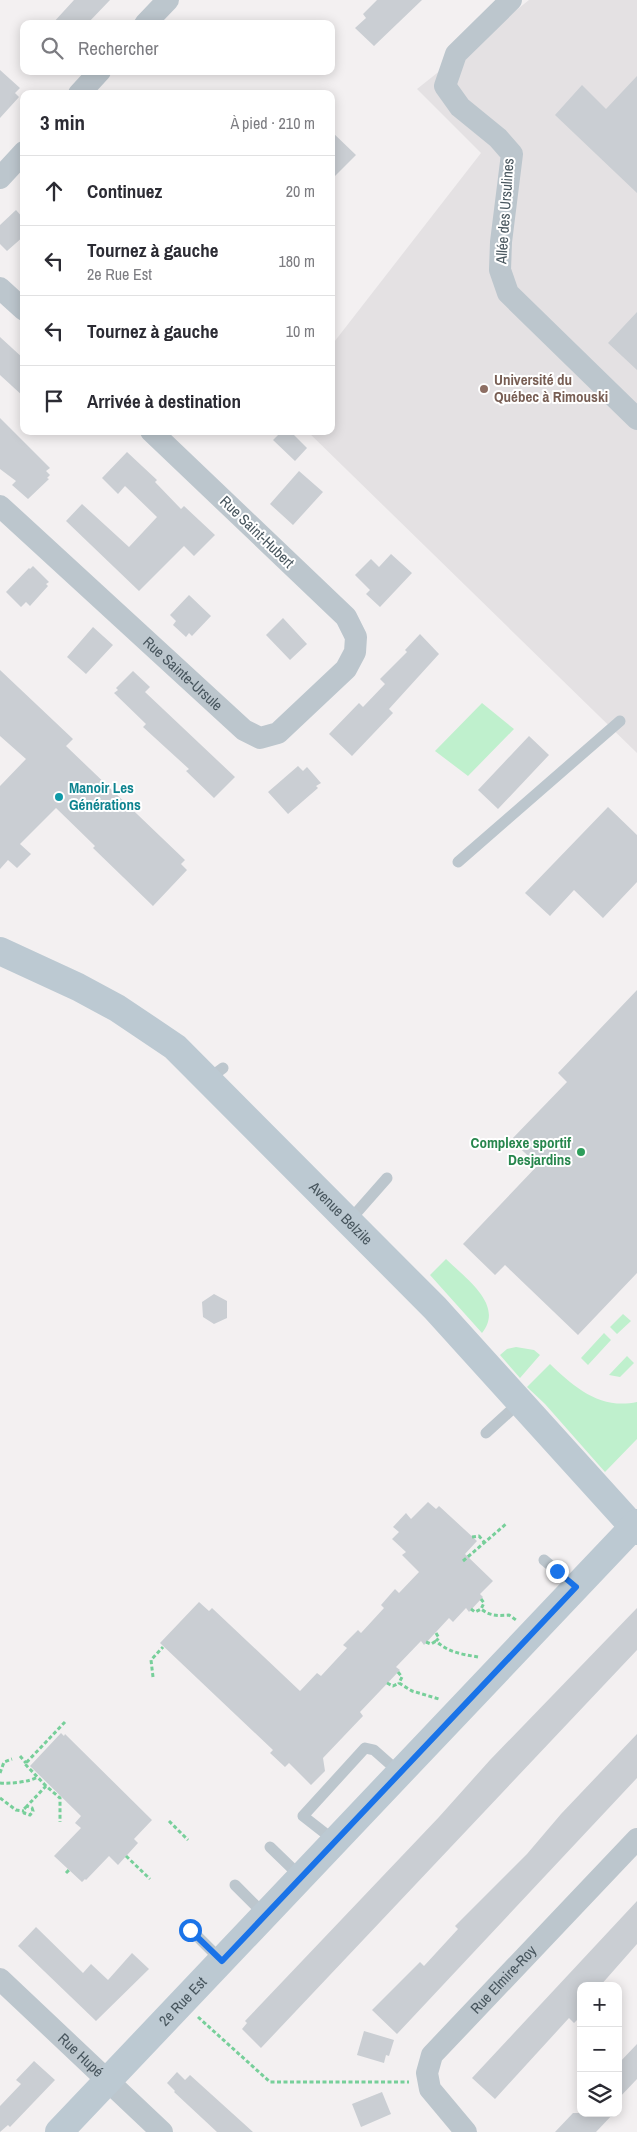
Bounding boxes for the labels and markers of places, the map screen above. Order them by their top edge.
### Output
place label: Université du Québec à Rimouski [494,369,608,407]
marker: Université du Québec à Rimouski [478,383,490,395]
place label: Manoir Les Générations [69,777,141,815]
marker: Manoir Les Générations [53,791,65,803]
place label: Complexe sportif Desjardins [471,1132,572,1170]
marker: Complexe sportif Desjardins [575,1146,587,1158]

